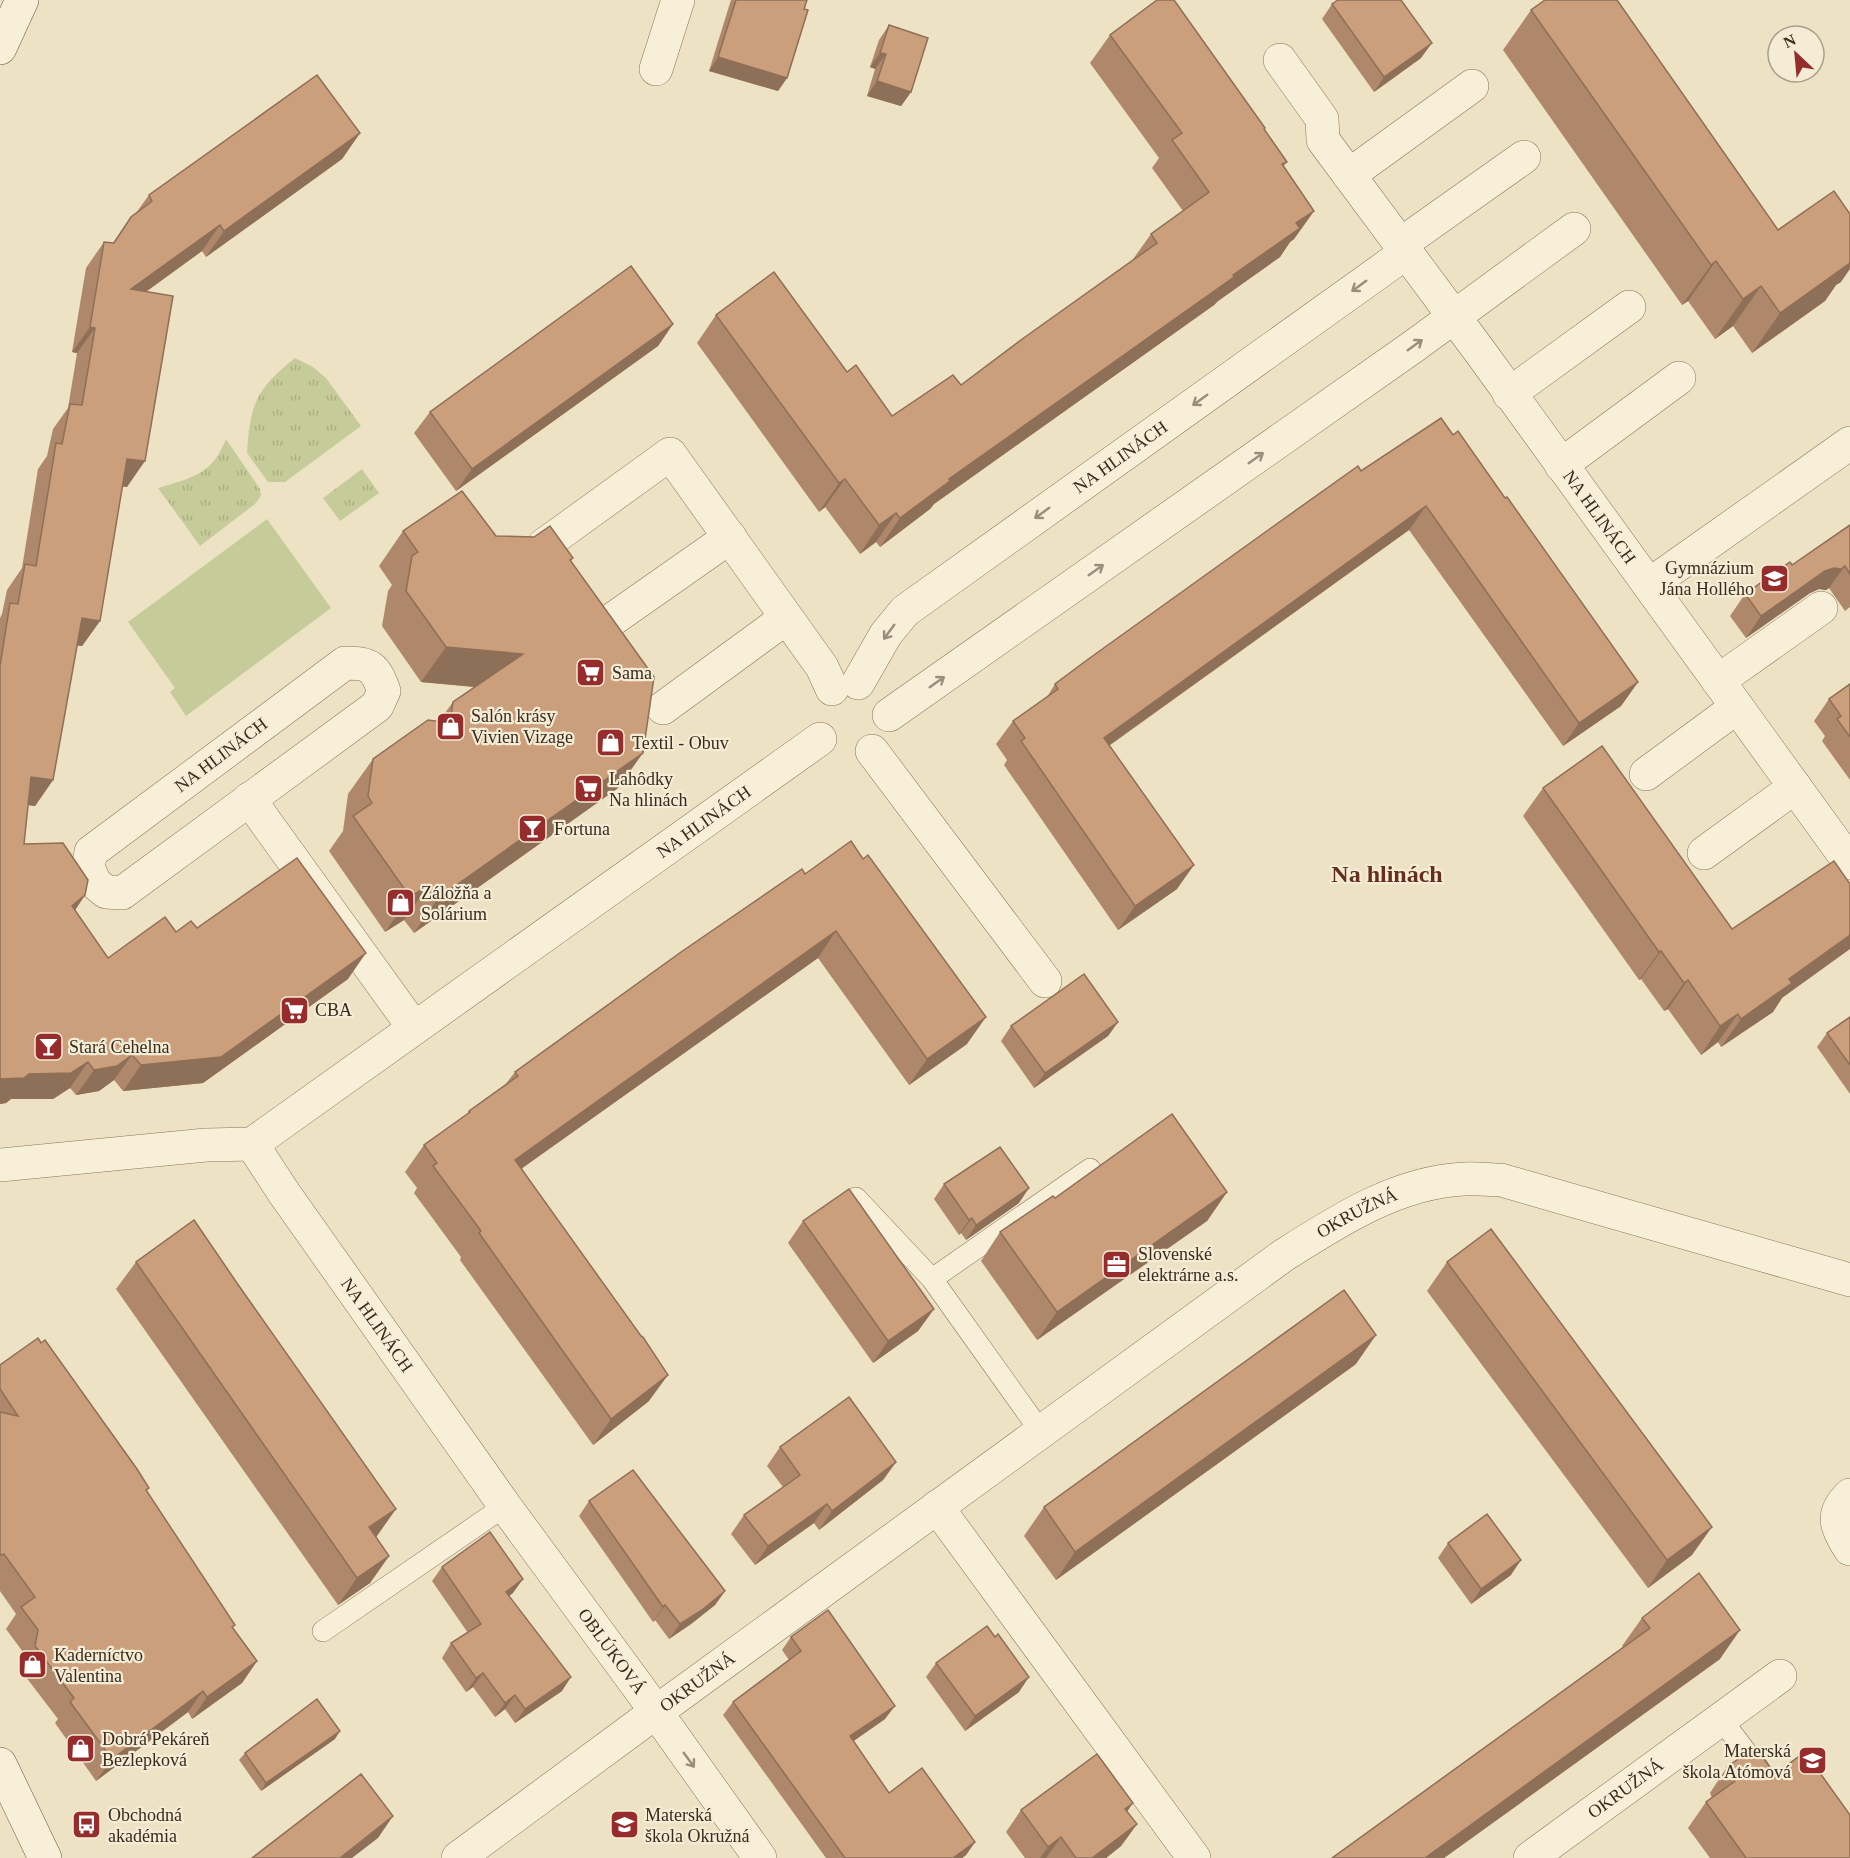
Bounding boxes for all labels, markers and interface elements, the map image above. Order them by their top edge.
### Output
north arrow [1766,24,1826,84]
text: N [1781,31,1799,51]
one-way arrow [1351,280,1368,292]
one-way arrow [1407,339,1423,351]
one-way arrow [1193,393,1209,406]
street label: NA HLINÁCH [1070,417,1171,497]
one-way arrow [1247,452,1263,464]
street label: NA HLINÁCH [1559,466,1640,568]
one-way arrow [1034,507,1050,519]
place label: Gymnázium Jána Hollého [1660,558,1754,599]
school or university icon: Gymnázium Jána Hollého [1759,562,1791,594]
one-way arrow [1088,564,1104,576]
one-way arrow [882,623,895,639]
supermarket icon: Sama [575,657,607,689]
place label: Sama [612,663,652,683]
one-way arrow [928,676,944,688]
place label: Salón krásy Vivien Vizage [471,706,573,747]
shop icon: Salón krásy Vivien Vizage [434,710,466,742]
street label: NA HLINÁCH [170,713,271,796]
shop icon: Textil - Obuv [595,727,627,759]
place label: Textil - Obuv [632,733,729,753]
place label: Lahôdky Na hlinách [609,769,687,810]
supermarket icon: Lahôdky Na hlinách [572,773,604,805]
street label: NA HLINÁCH [653,782,755,862]
bar icon: Fortuna [517,813,549,845]
place label: Fortuna [554,819,610,839]
district label: Na hlinách [1331,861,1443,887]
place label: Záložňa a Solárium [421,883,491,924]
shop icon: Záložňa a Solárium [384,887,416,919]
supermarket icon: CBA [278,994,310,1026]
place label: CBA [315,1000,352,1020]
bar icon: Stará Cehelna [32,1031,64,1063]
place label: Stará Cehelna [69,1037,169,1057]
street label: OKRUŽNÁ [1313,1183,1400,1242]
place label: Slovenské elektrárne a.s. [1138,1244,1238,1285]
office icon: Slovenské elektrárne a.s. [1101,1248,1133,1280]
street label: NA HLINÁCH [337,1274,417,1376]
street label: OBLÚKOVÁ [574,1605,651,1698]
place label: Kaderníctvo Valentina [54,1645,143,1686]
street label: OKRUŽNÁ [656,1647,739,1716]
shop icon: Kaderníctvo Valentina [17,1649,49,1681]
place label: Dobrá Pekáreň Bezlepková [102,1729,209,1770]
shop icon: Dobrá Pekáreň Bezlepková [65,1733,97,1765]
place label: Materská škola Atómová [1683,1741,1791,1782]
school or university icon: Materská škola Atómová [1796,1745,1828,1777]
one-way arrow [683,1751,696,1767]
street label: OKRUŽNÁ [1584,1754,1667,1823]
place label: Obchodná akadémia [108,1805,182,1846]
place label: Materská škola Okružná [645,1805,749,1846]
bus stop icon: Obchodná akadémia [71,1809,103,1841]
school or university icon: Materská škola Okružná [608,1809,640,1841]

